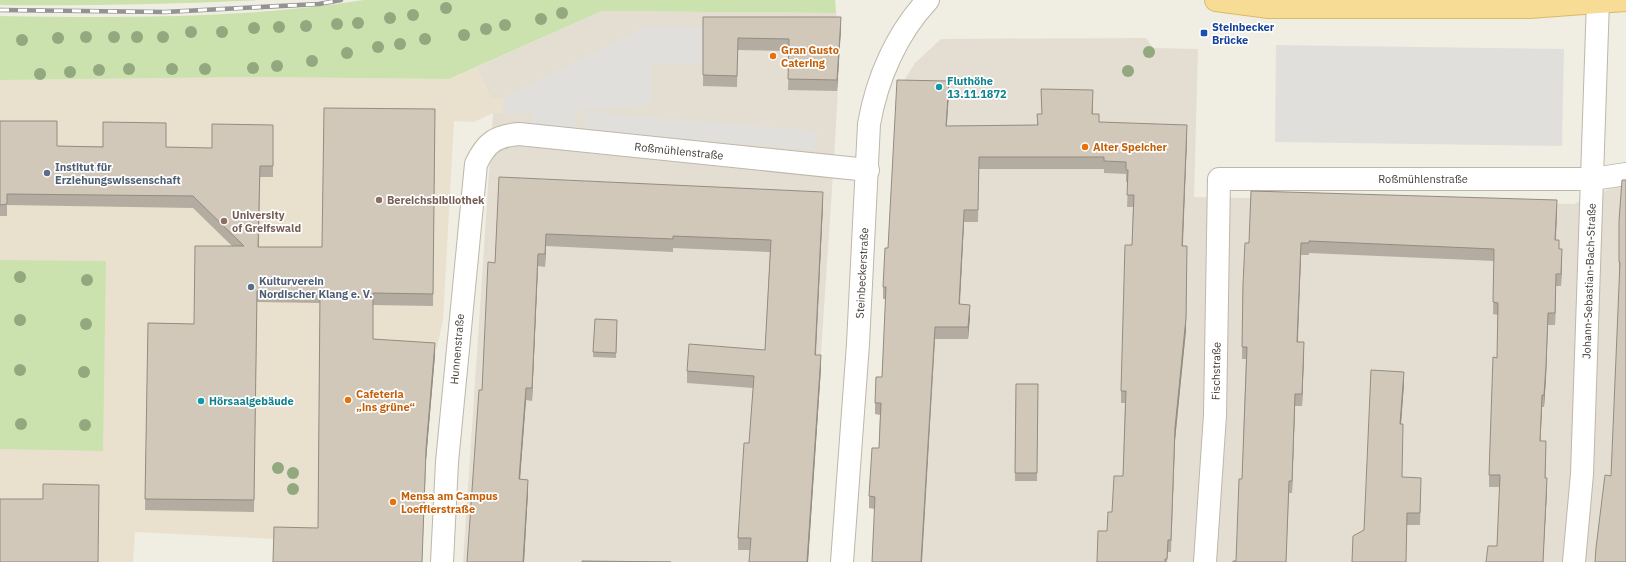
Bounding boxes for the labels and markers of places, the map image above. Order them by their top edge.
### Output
place label: Steinbecker Brücke [1212,20,1275,47]
marker: Steinbecker Brücke [1199,28,1209,38]
place label: Gran Gusto Catering [781,43,839,70]
marker: Gran Gusto Catering [768,51,778,61]
place label: Fluthöhe 13.11.1872 [947,74,1007,101]
marker: Fluthöhe 13.11.1872 [934,82,944,92]
place label: Alter Speicher [1093,140,1168,154]
marker: Alter Speicher [1080,142,1090,152]
place label: Institut für Erziehungswissenschaft [55,160,181,187]
marker: Institut für Erziehungswissenschaft [42,168,52,178]
place label: Bereichsbibliothek [387,193,485,207]
marker: Bereichsbibliothek [374,195,384,205]
place label: University of Greifswald [232,208,301,235]
marker: University of Greifswald [219,216,229,226]
place label: Kulturverein Nordischer Klang e. V. [259,274,373,301]
marker: Kulturverein Nordischer Klang e. V. [246,282,256,292]
place label: Cafeteria „ins grüne“ [356,387,415,414]
place label: Hörsaalgebäude [209,394,294,408]
marker: Cafeteria „ins grüne“ [343,395,353,405]
marker: Hörsaalgebäude [196,396,206,406]
place label: Mensa am Campus Loefflerstraße [401,489,498,516]
marker: Mensa am Campus Loefflerstraße [388,497,398,507]

